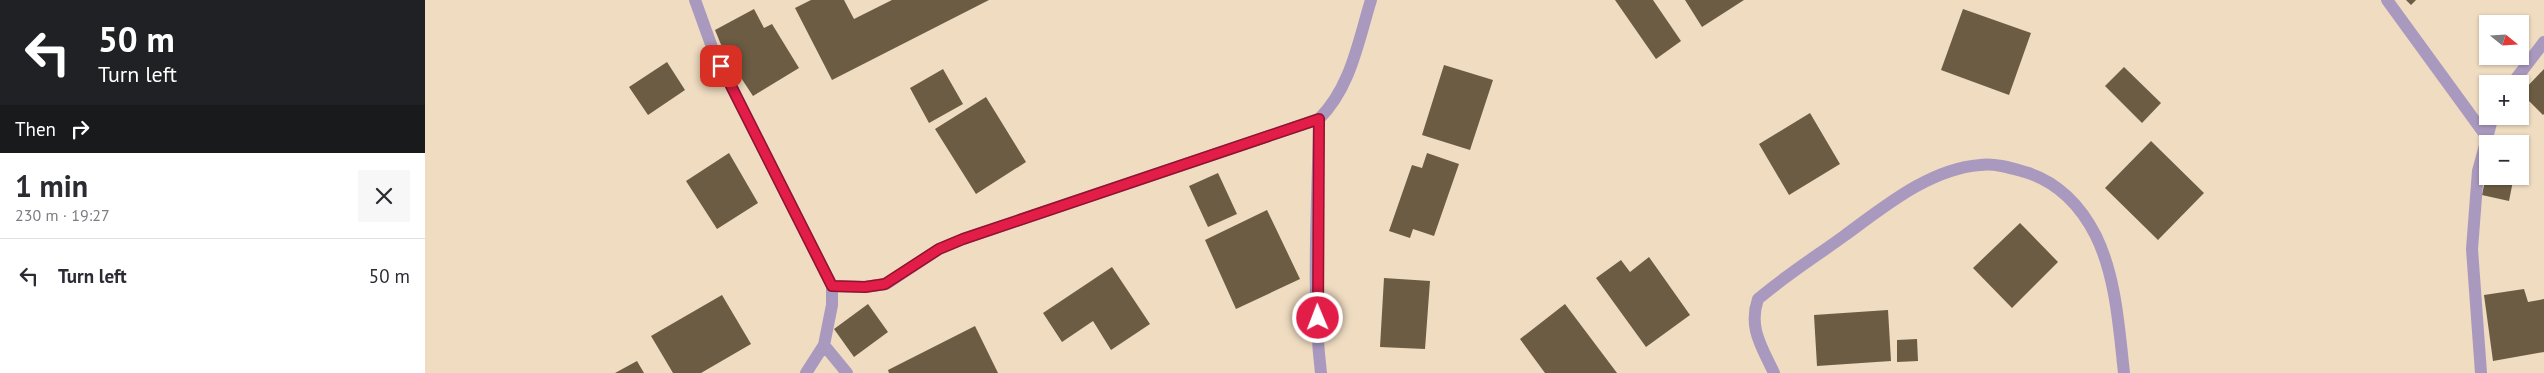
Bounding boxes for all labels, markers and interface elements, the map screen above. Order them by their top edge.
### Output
north arrow [2479,15,2529,65]
map controls [2479,15,2529,185]
text: 50 m [98,16,175,62]
icon: left [15,20,80,85]
pin [700,45,742,87]
icon: arrive [707,52,735,80]
text: Turn left [98,60,177,88]
button: + [2479,75,2529,125]
icon: right [66,115,94,143]
text: Then [15,117,56,141]
button: − [2479,135,2529,185]
text: 1 min [15,166,88,205]
button: close [358,170,410,222]
text: 230 m · 19:27 [15,205,110,225]
icon: left [15,262,43,290]
text: Turn left [58,264,127,288]
text: 50 m [369,264,410,288]
position arrow [1291,291,1343,343]

